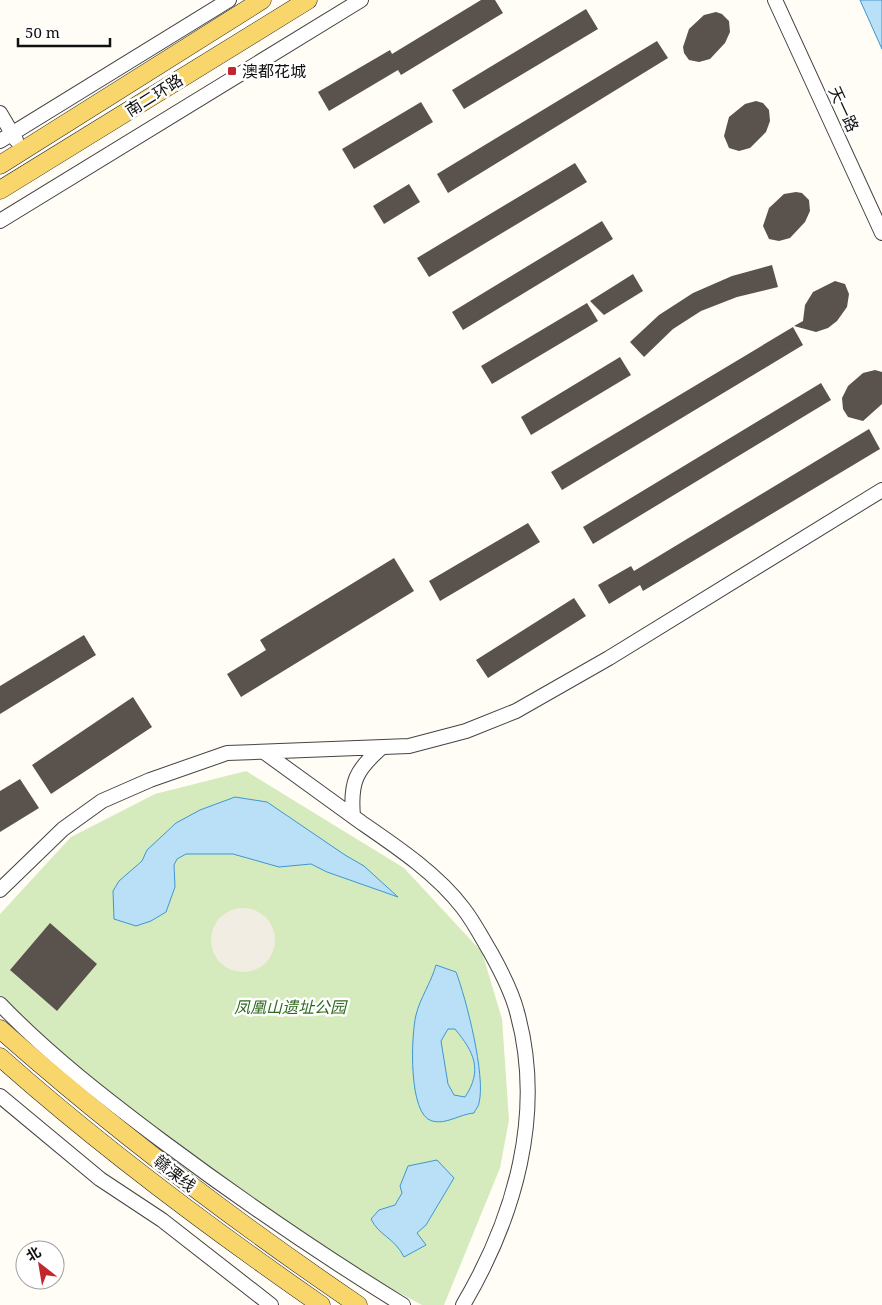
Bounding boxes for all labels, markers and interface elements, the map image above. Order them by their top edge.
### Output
scale bar [18,15,110,47]
text: 50 m [25,22,60,42]
place label: 澳都花城 [242,60,306,82]
marker: 澳都花城 [226,65,238,77]
street label: 南二环路 [121,69,187,121]
street label: 天一路 [824,83,864,135]
park label: 凤凰山遗址公园 [234,996,348,1018]
street label: 赣溧线 [149,1150,201,1196]
north arrow [15,1240,65,1290]
text: 北 [22,1242,44,1265]

